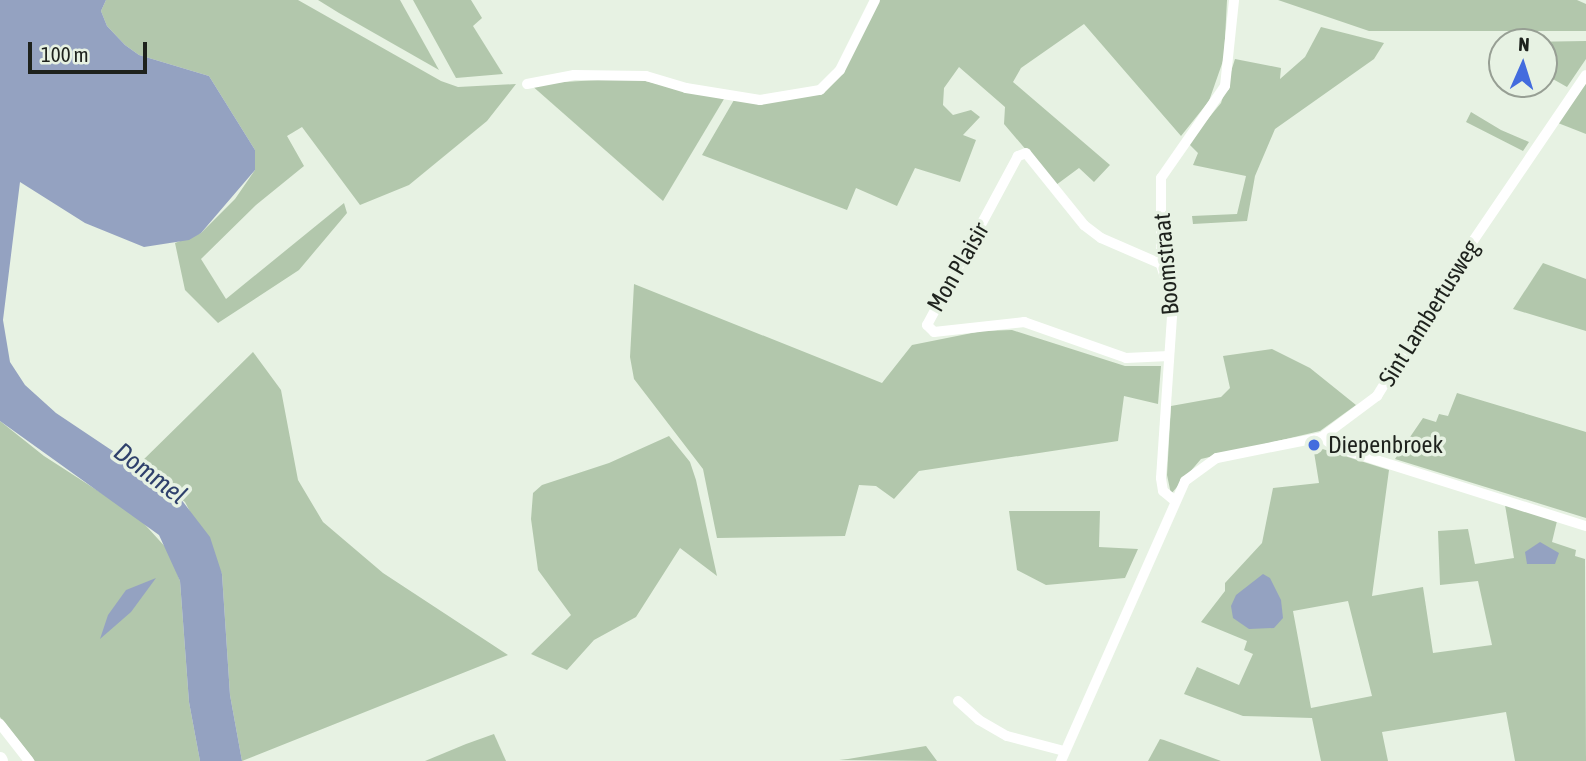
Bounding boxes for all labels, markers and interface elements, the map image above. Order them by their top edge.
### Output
scale bar [32,28,150,72]
north arrow [1488,28,1558,98]
text: N [1518,33,1530,55]
text: 100 m [41,42,89,66]
street label: Boomstraat [1147,212,1185,316]
street label: Mon Plaisir [921,217,995,317]
street label: Sint Lambertusweg [1373,235,1485,391]
place label: Diepenbroek [1328,431,1443,459]
water label: Dommel [108,437,192,511]
marker: Diepenbroek [1306,437,1322,453]

